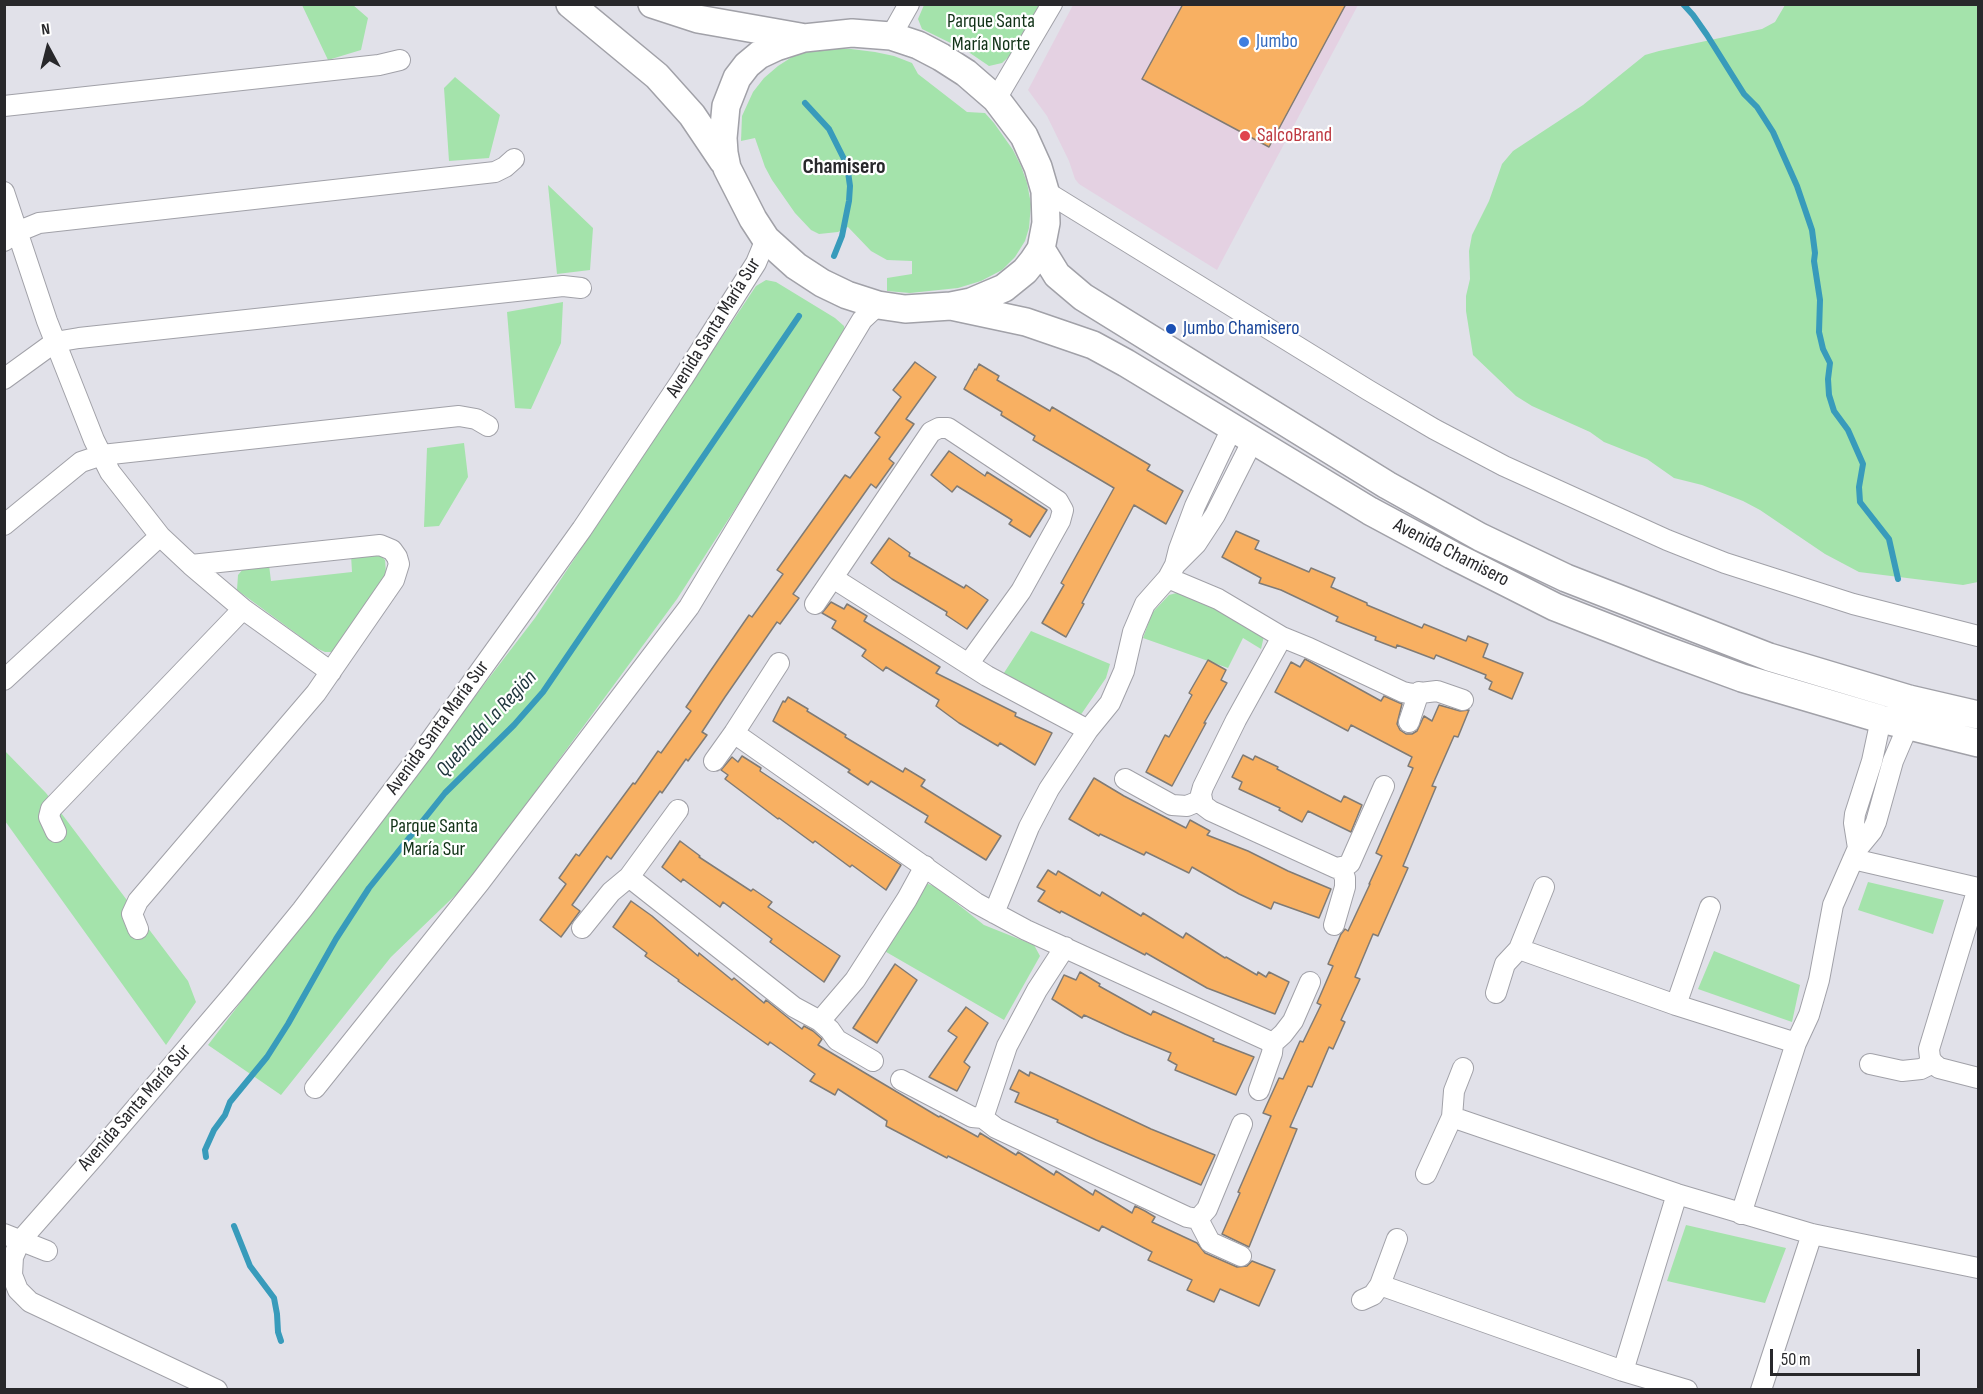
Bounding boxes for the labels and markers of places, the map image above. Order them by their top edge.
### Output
place label: Jumbo [1256,30,1298,54]
marker: Jumbo [1237,35,1251,49]
place label: SalcoBrand [1257,124,1332,148]
marker: SalcoBrand [1238,129,1252,143]
place label: Jumbo Chamisero [1183,317,1300,341]
marker: Jumbo Chamisero [1164,322,1178,336]

